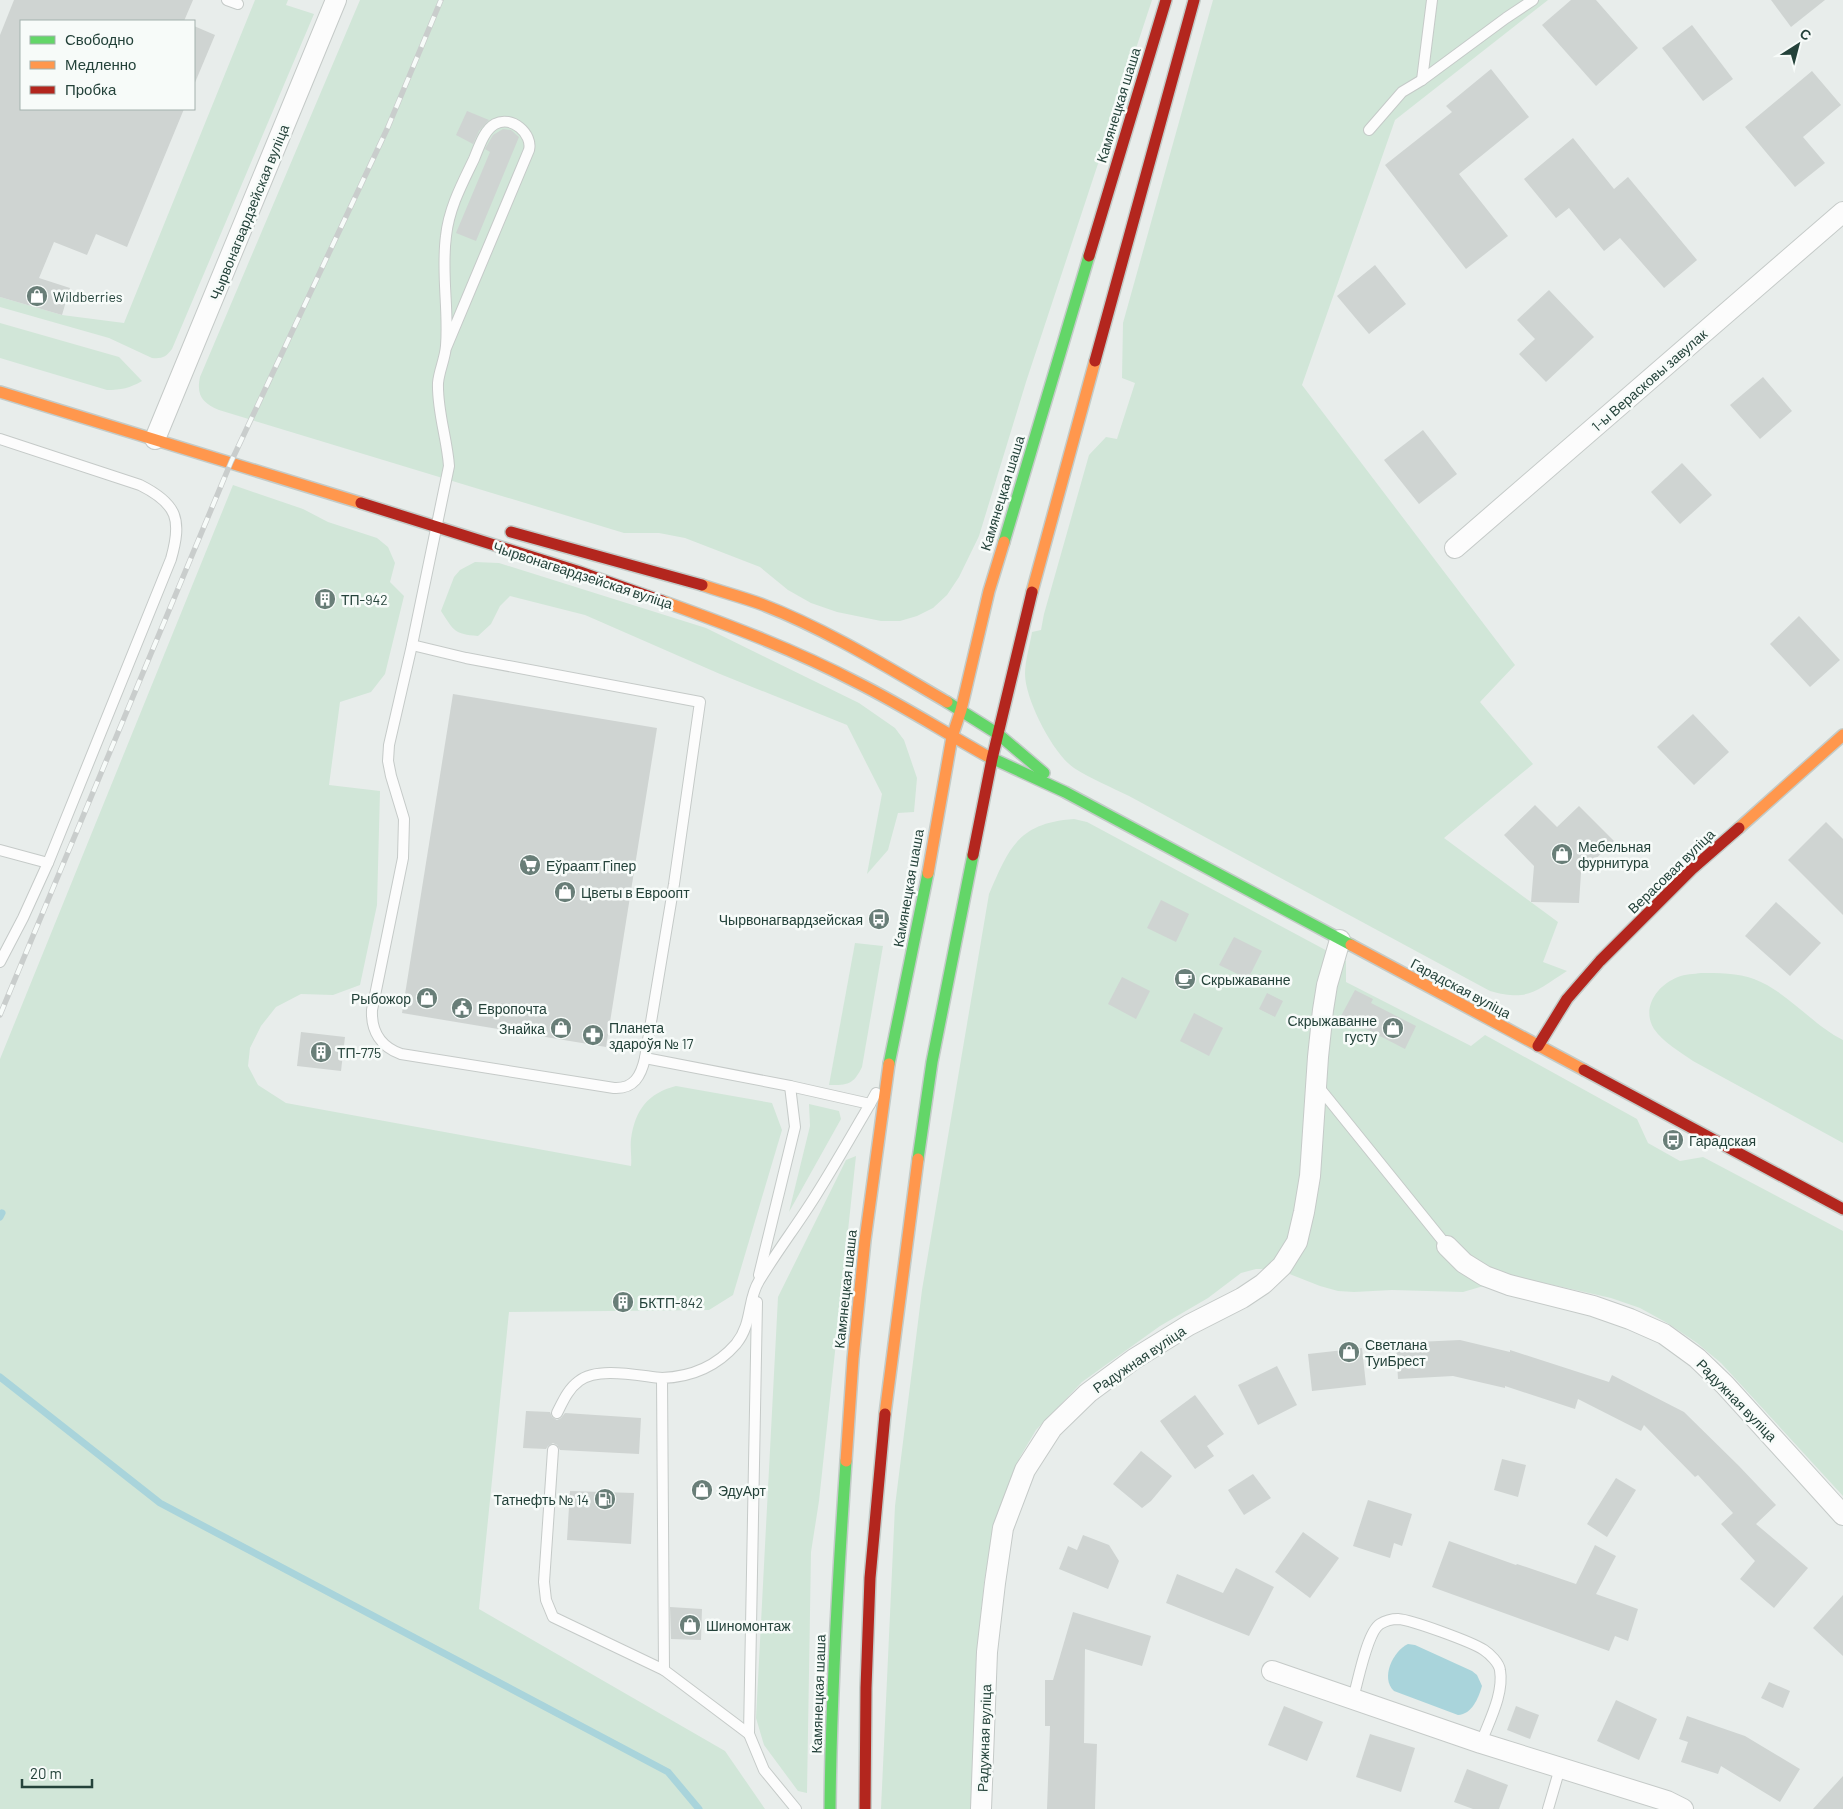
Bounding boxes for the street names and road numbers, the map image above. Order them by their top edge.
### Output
street label: Камянецкая шаша [1092,45,1144,165]
street label: Чырвонагвардзейская вуліца [206,121,292,302]
street label: 1-ы Верасковы завулак [1588,325,1711,435]
street label: Камянецкая шаша [976,433,1028,553]
street label: Чырвонагвардзейская вуліца [491,538,675,612]
street label: Верасовая вуліца [1624,825,1718,917]
street label: Камянецкая шаша [889,828,927,948]
street label: Гарадская вуліца [1408,954,1514,1022]
street label: Камянецкая шаша [830,1229,860,1349]
street label: Радужная вуліца [1089,1322,1189,1396]
street label: Радужная вуліца [1693,1355,1781,1445]
street label: Камянецкая шаша [807,1634,829,1754]
street label: Радужная вуліца [974,1683,994,1792]

